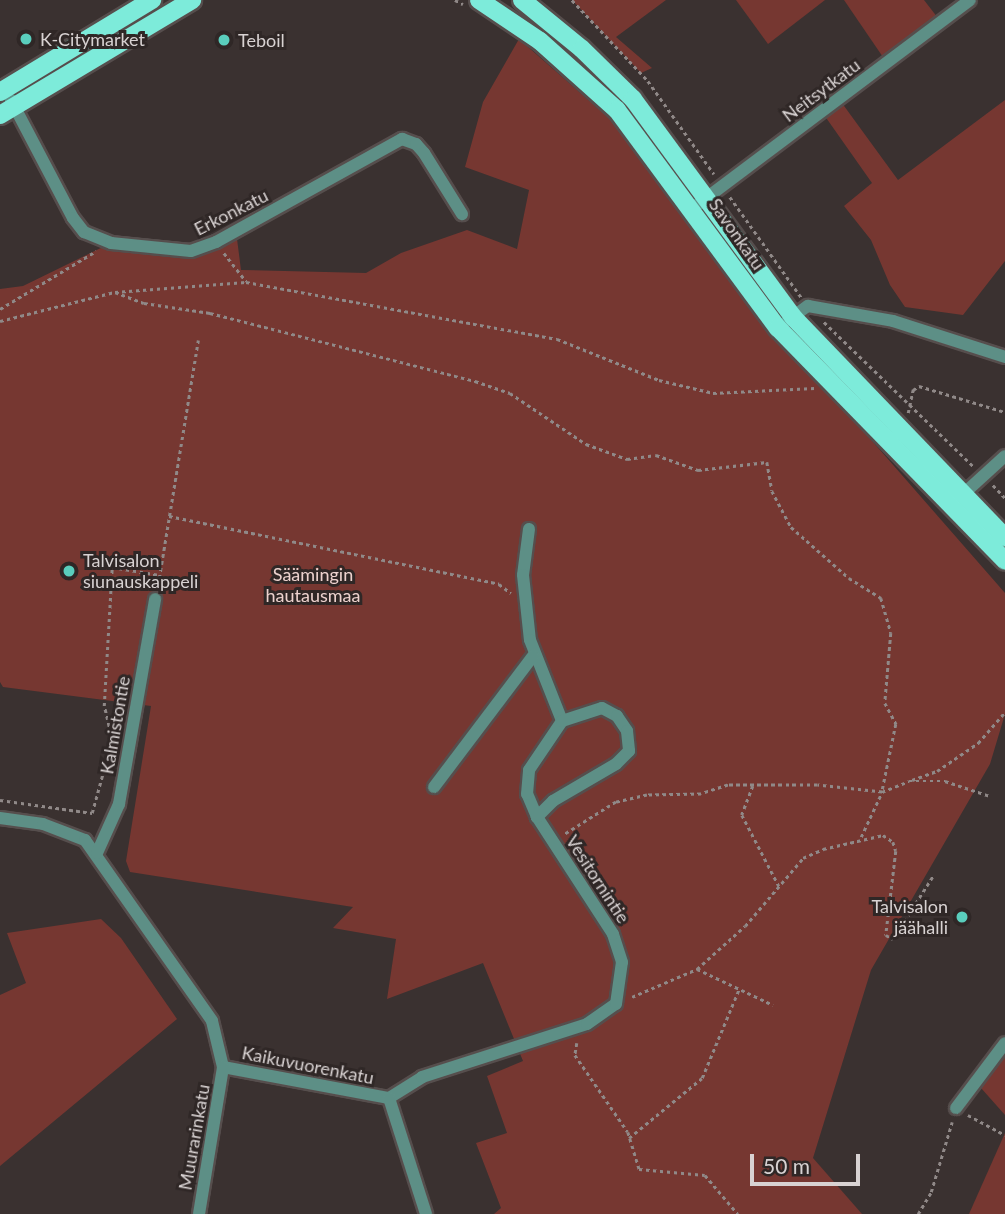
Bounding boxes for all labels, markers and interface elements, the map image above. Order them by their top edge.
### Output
place label: K-Citymarket [40,28,145,50]
place label: Teboil [238,29,285,51]
marker: K-Citymarket [18,31,34,47]
marker: Teboil [216,32,232,48]
street label: Neitsytkatu [778,54,864,126]
street label: Erkonkatu [190,184,272,240]
street label: Savonkatu [705,194,769,274]
place label: Talvisalon siunauskappeli [83,550,198,592]
marker: Talvisalon siunauskappeli [61,563,77,579]
park label: Säämingin hautausmaa [266,564,360,606]
street label: Kalmistontie [96,674,134,776]
street label: Vesitornintie [562,831,634,927]
place label: Talvisalon jäähalli [871,896,948,939]
marker: Talvisalon jäähalli [954,909,970,925]
street label: Kaikuvuorenkatu [240,1042,376,1088]
street label: Muurarinkatu [174,1082,214,1192]
scale bar [753,1140,863,1184]
text: 50 m [763,1153,810,1178]

